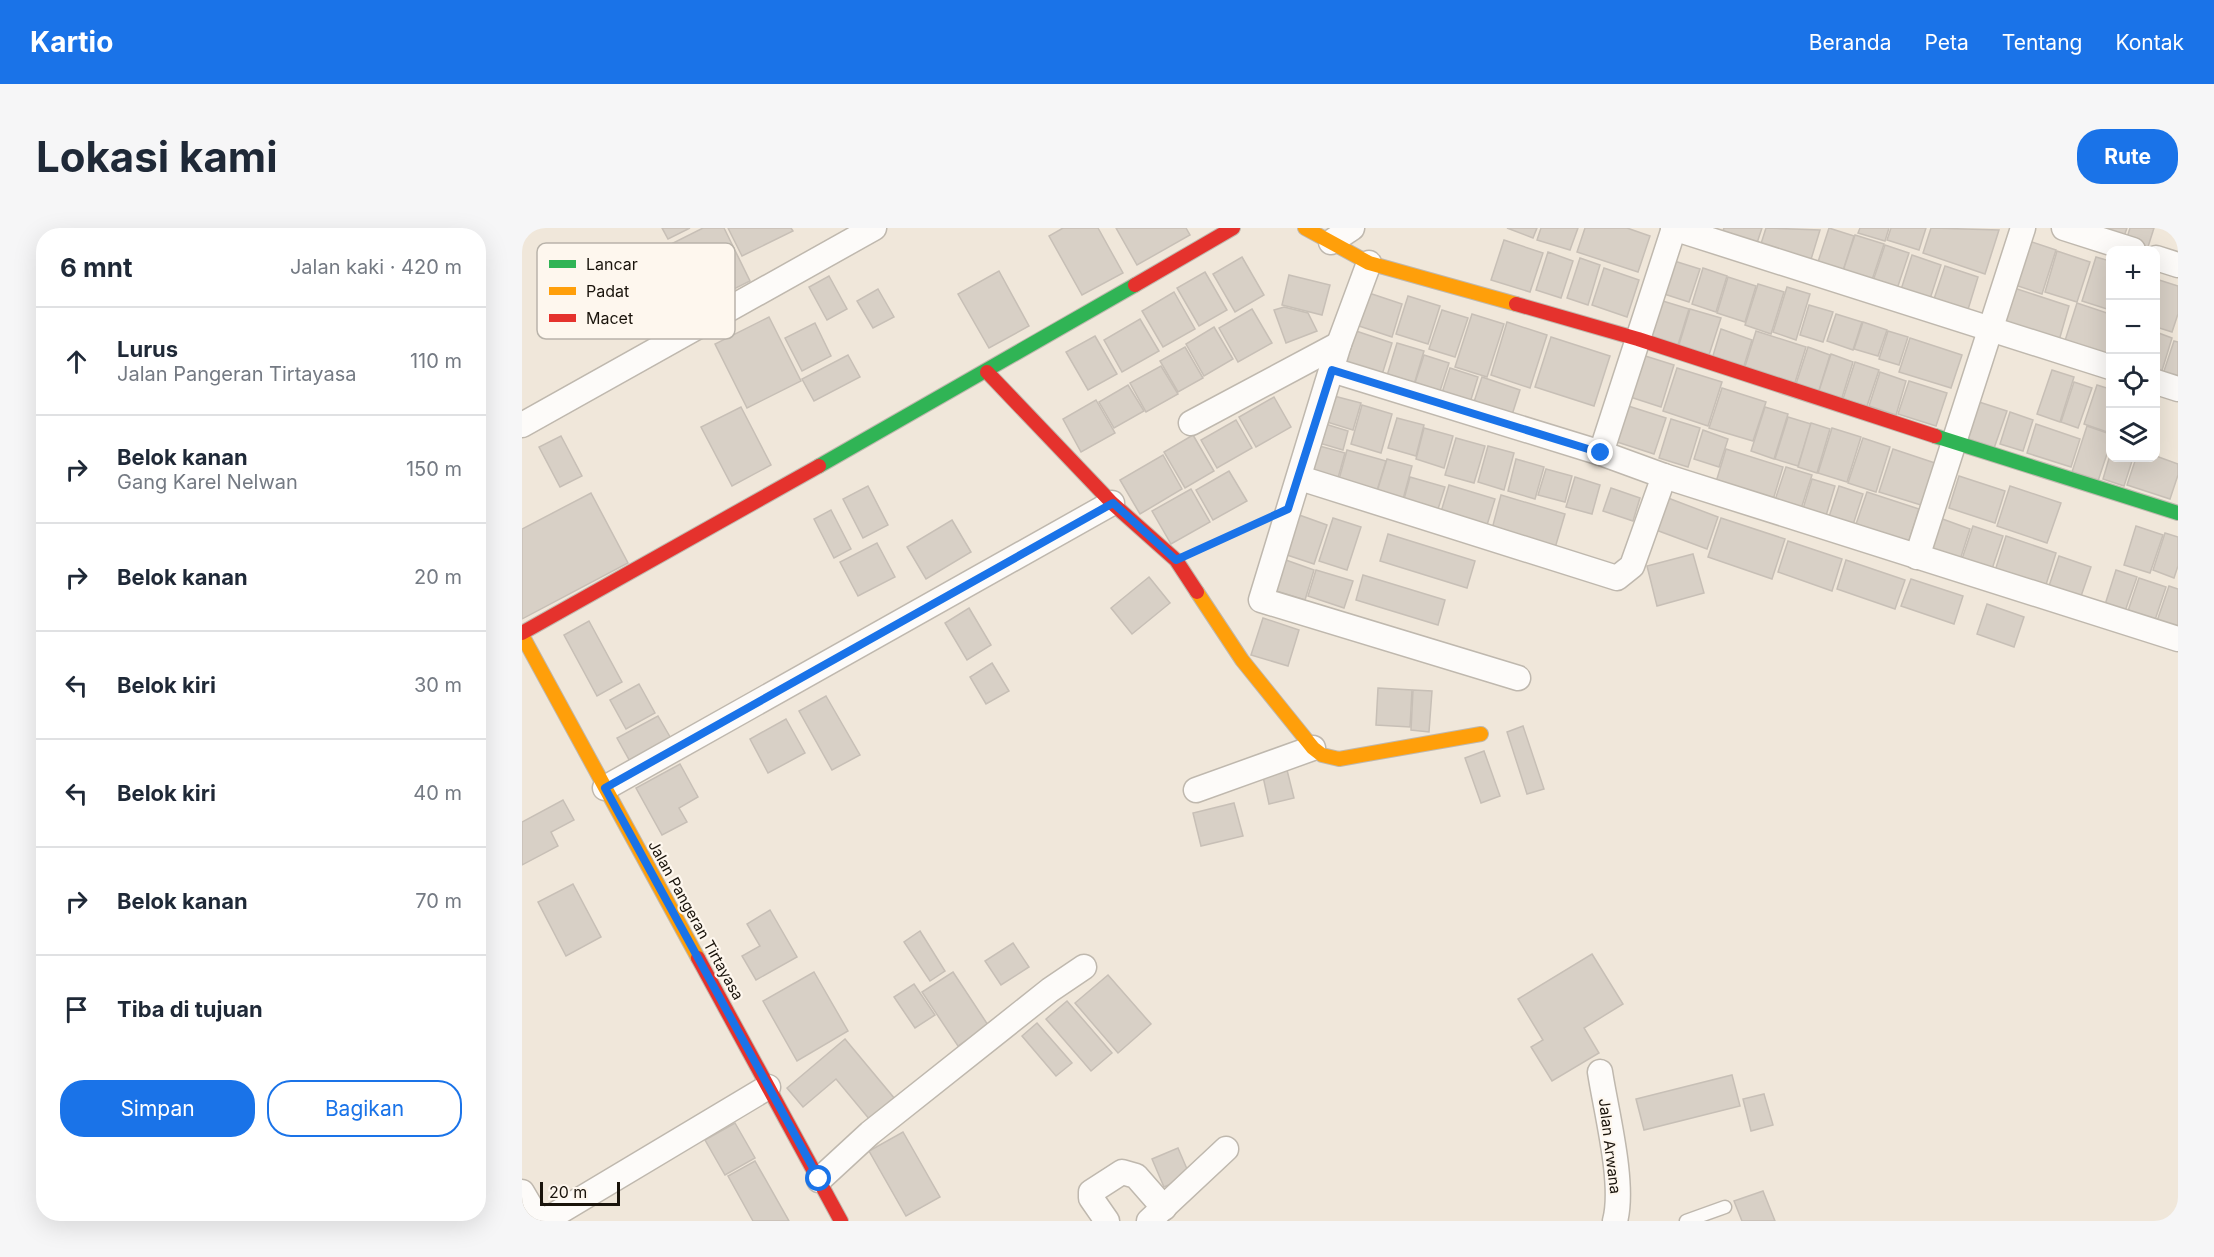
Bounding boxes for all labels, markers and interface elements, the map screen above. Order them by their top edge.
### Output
text: Kartio [30,25,113,59]
text: Beranda [1809,30,1891,55]
text: Peta [1924,30,1969,55]
text: Tentang [2002,30,2082,55]
text: Kontak [2115,30,2184,55]
button: Rute [2077,129,2178,184]
text: Lokasi kami [36,131,278,182]
legend [537,243,735,339]
map controls [2106,246,2160,462]
button: + [2106,246,2160,300]
text: 6 mnt [60,252,132,283]
text: Lancar [586,254,638,274]
text: Jalan kaki · 420 m [290,255,462,279]
text: Padat [586,281,629,301]
button: − [2106,300,2160,354]
text: Macet [586,308,633,328]
text: Lurus [117,336,178,362]
icon: ahead [60,345,93,378]
text: 110 m [410,349,462,373]
button: locate [2106,354,2160,408]
text: Jalan Pangeran Tirtayasa [117,362,356,386]
button: layers [2106,408,2160,462]
route end [1587,439,1613,465]
text: Belok kanan [117,444,248,470]
icon: right [60,453,93,486]
text: 150 m [406,457,462,481]
text: Gang Karel Nelwan [117,470,298,494]
icon: right [60,561,93,594]
text: Belok kanan [117,564,248,590]
text: 20 m [414,565,462,589]
icon: left [60,669,93,702]
text: Belok kiri [117,672,216,698]
text: 30 m [414,673,462,697]
icon: left [60,777,93,810]
text: Belok kiri [117,780,216,806]
text: 40 m [413,781,462,805]
street label: Jalan Pangeran Tirtayasa [644,837,748,1003]
icon: right [60,885,93,918]
text: Belok kanan [117,888,248,914]
text: 70 m [415,889,462,913]
icon: arrive [60,993,93,1026]
text: Tiba di tujuan [117,996,263,1022]
button: Simpan [60,1080,255,1137]
button: Bagikan [267,1080,462,1137]
street label: Jalan Arwana [1595,1097,1625,1195]
route start [805,1165,831,1191]
scale bar [540,1179,620,1206]
text: 20 m [549,1182,587,1202]

